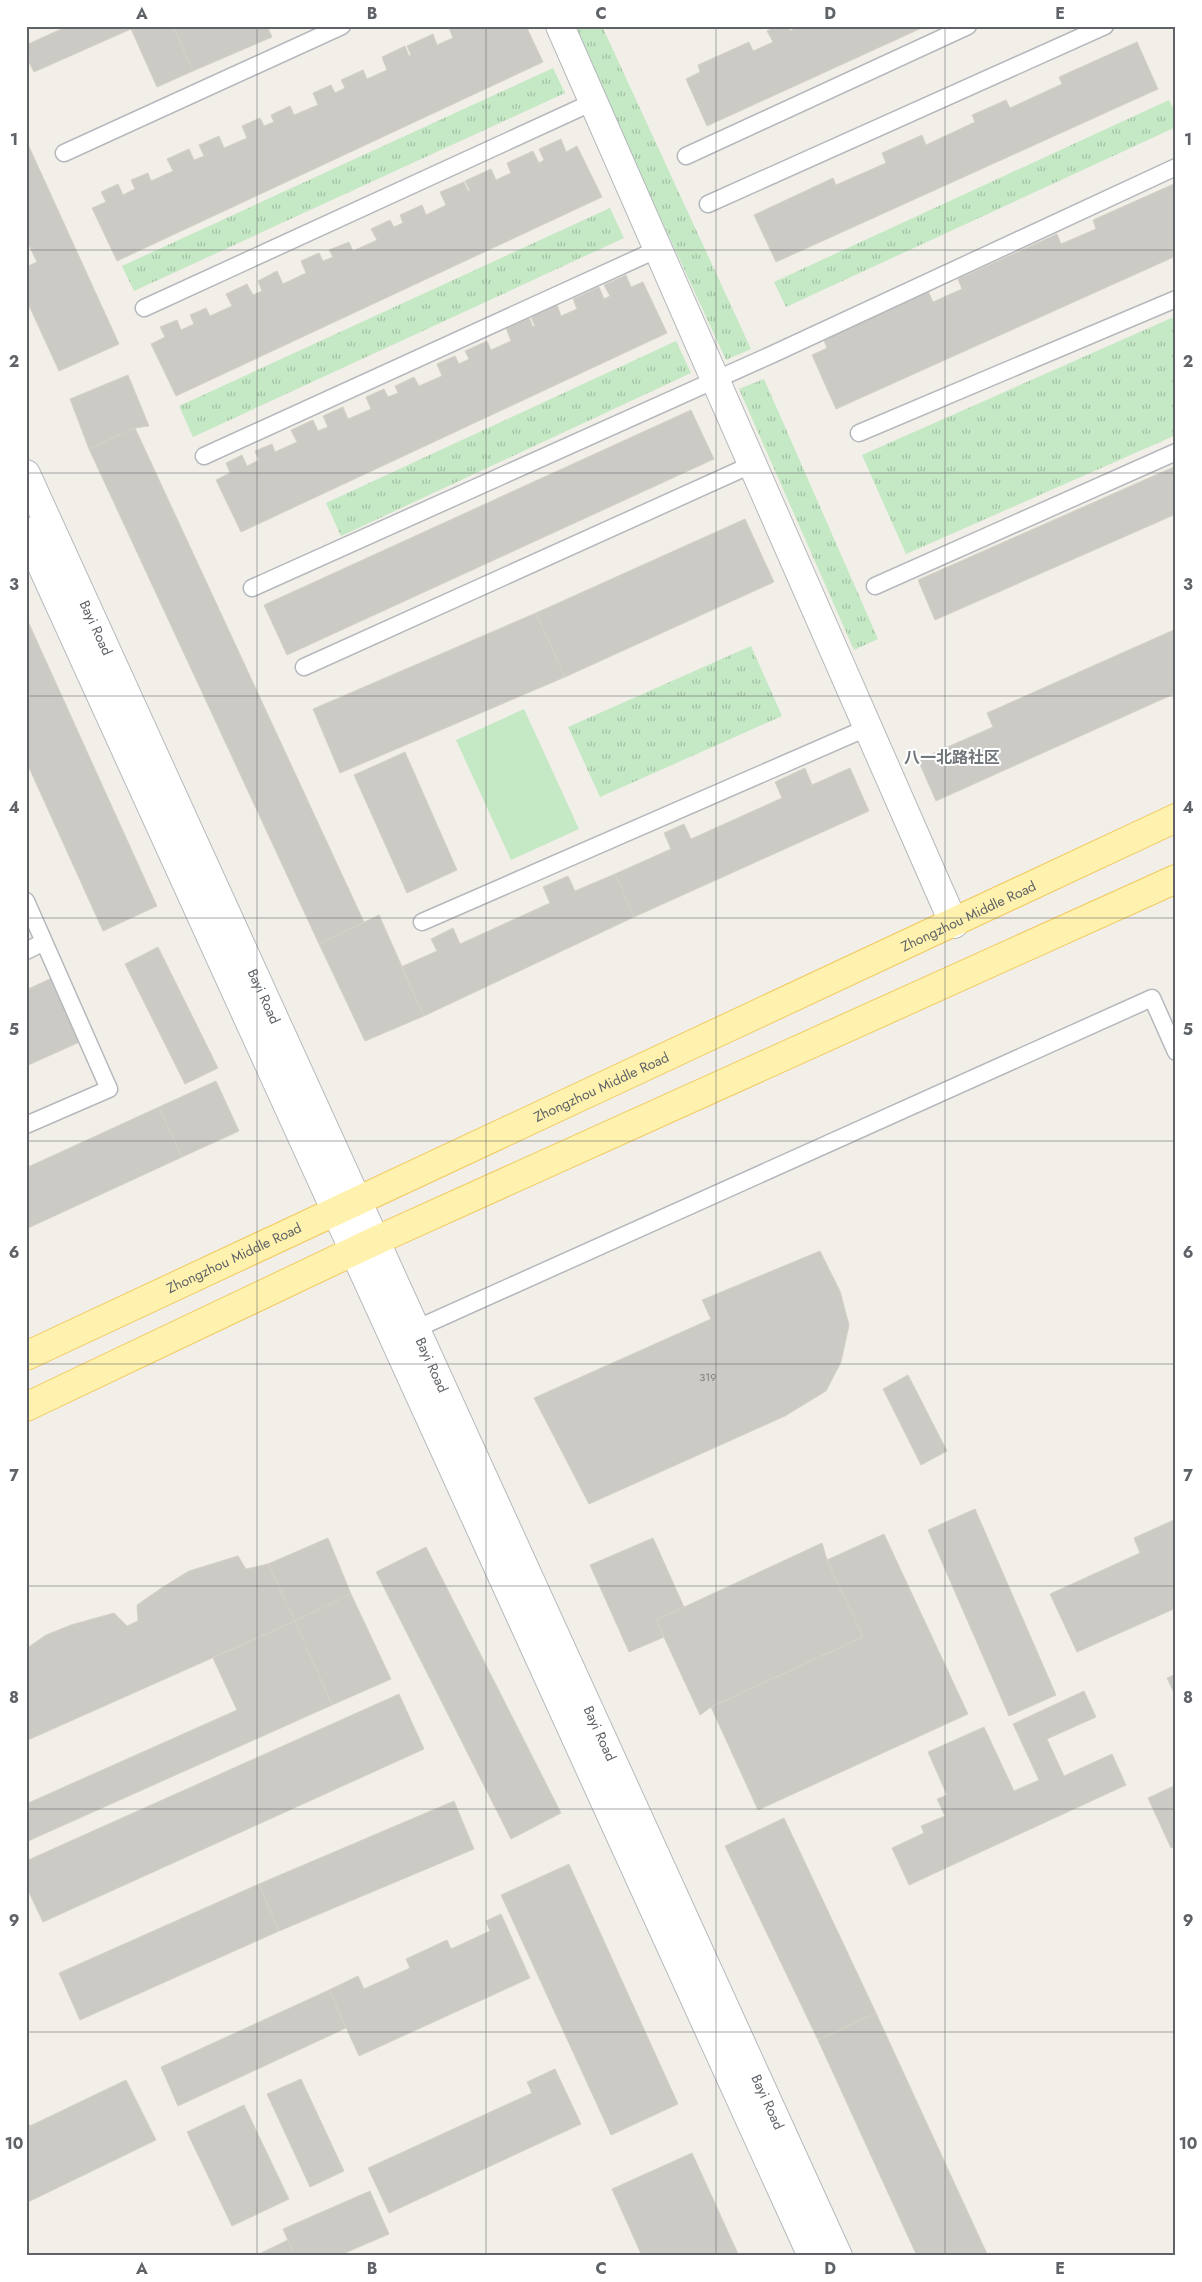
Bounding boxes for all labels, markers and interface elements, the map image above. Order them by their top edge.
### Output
text: A [135,2,148,25]
text: B [367,2,377,25]
text: C [595,2,607,25]
text: D [824,2,836,25]
text: E [1055,2,1065,25]
text: 1 [10,128,18,151]
text: 1 [1184,128,1192,151]
text: 2 [9,350,19,373]
text: 2 [1183,350,1193,373]
text: 3 [9,573,19,596]
text: 3 [1183,573,1193,596]
street label: Bayi Road [75,597,117,659]
district label: 八一北路社区 [904,746,1000,769]
text: 4 [8,796,20,819]
text: 4 [1182,796,1194,819]
street label: Zhongzhou Middle Road [898,876,1039,956]
street label: Bayi Road [243,965,285,1027]
text: 5 [9,1018,19,1041]
text: 5 [1183,1018,1193,1041]
street label: Zhongzhou Middle Road [530,1047,672,1127]
street label: Zhongzhou Middle Road [163,1218,305,1298]
text: 6 [9,1241,19,1264]
text: 6 [1183,1241,1193,1264]
street label: Bayi Road [411,1334,453,1396]
house number: 319 [699,1369,717,1385]
text: 7 [9,1464,19,1487]
text: 7 [1183,1464,1193,1487]
text: 8 [9,1686,19,1709]
text: 8 [1183,1686,1193,1709]
street label: Bayi Road [579,1703,621,1764]
text: 9 [9,1909,19,1932]
text: 9 [1183,1909,1193,1932]
street label: Bayi Road [747,2071,789,2133]
text: 10 [5,2132,23,2155]
text: 10 [1179,2132,1197,2155]
text: A [135,2257,148,2280]
text: B [367,2257,377,2280]
text: C [595,2257,607,2280]
text: D [824,2257,836,2280]
text: E [1055,2257,1065,2280]

